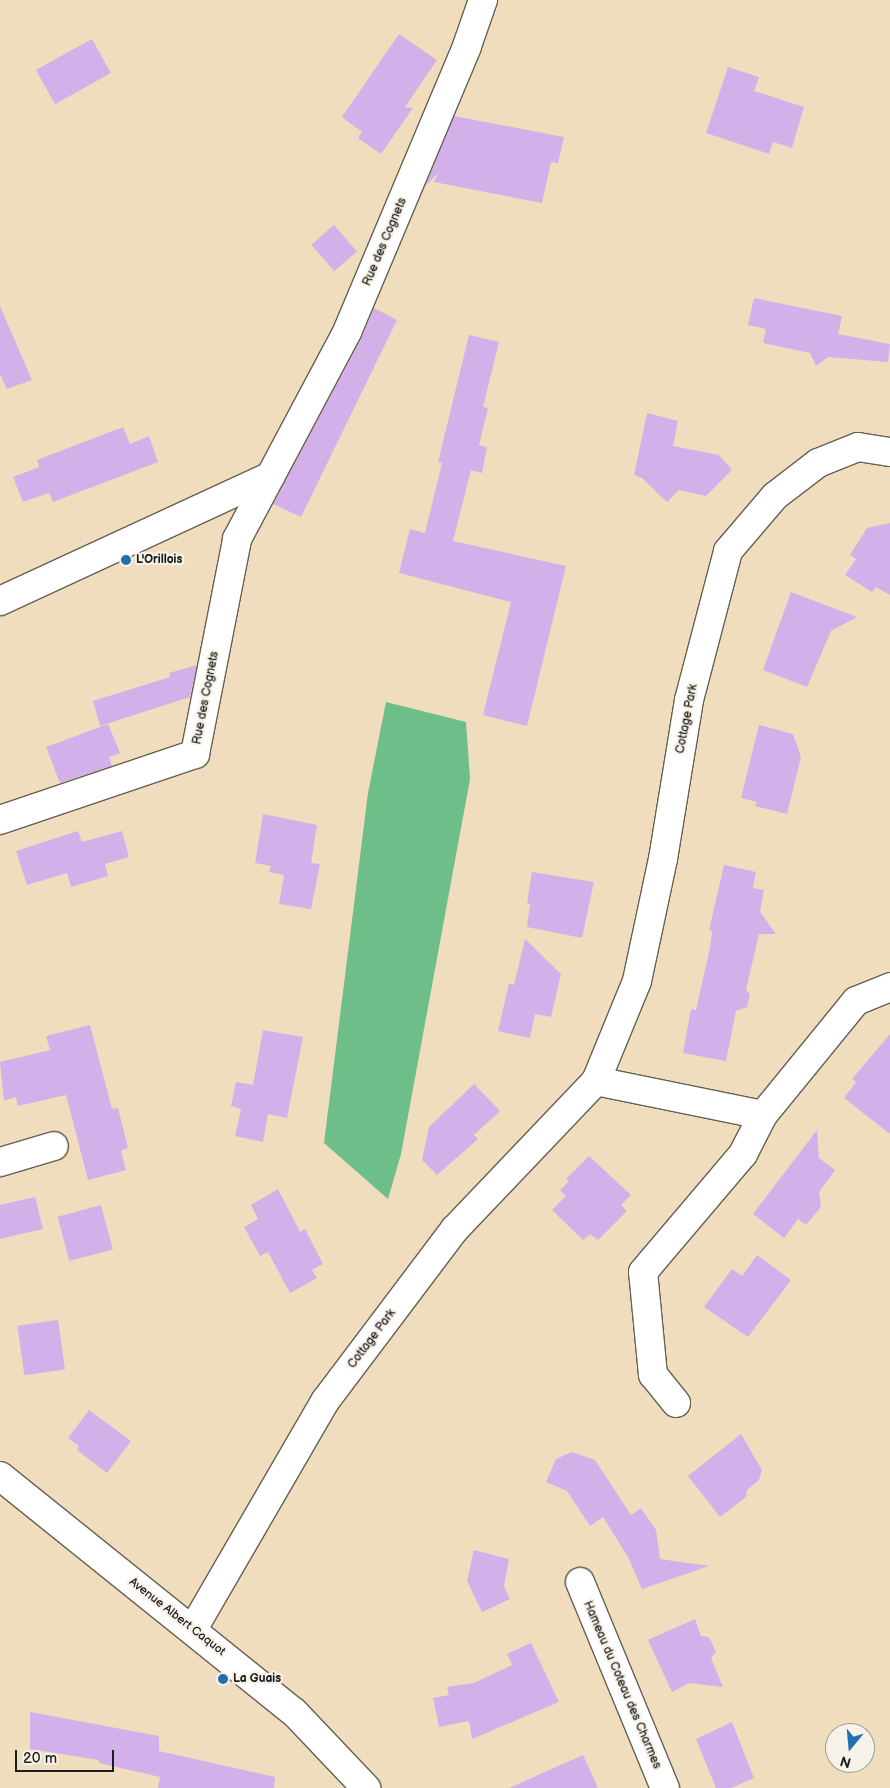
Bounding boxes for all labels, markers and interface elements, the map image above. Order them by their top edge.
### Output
street label: Rue des Cognets [360,196,410,288]
place label: L'Orillois [136,553,182,567]
marker: L'Orillois [120,554,132,566]
street label: Rue des Cognets [190,650,222,746]
street label: Cottage Park [673,683,701,755]
street label: Cottage Park [345,1307,399,1371]
street label: Avenue Albert Caquot [126,1575,228,1659]
street label: Hameau du Coteau des Charmes [580,1599,664,1771]
place label: La Guais [233,1672,281,1686]
marker: La Guais [217,1673,229,1685]
north arrow [825,1723,875,1773]
scale bar [18,1740,116,1772]
text: 20 m [23,1749,57,1768]
text: N [838,1752,853,1772]

